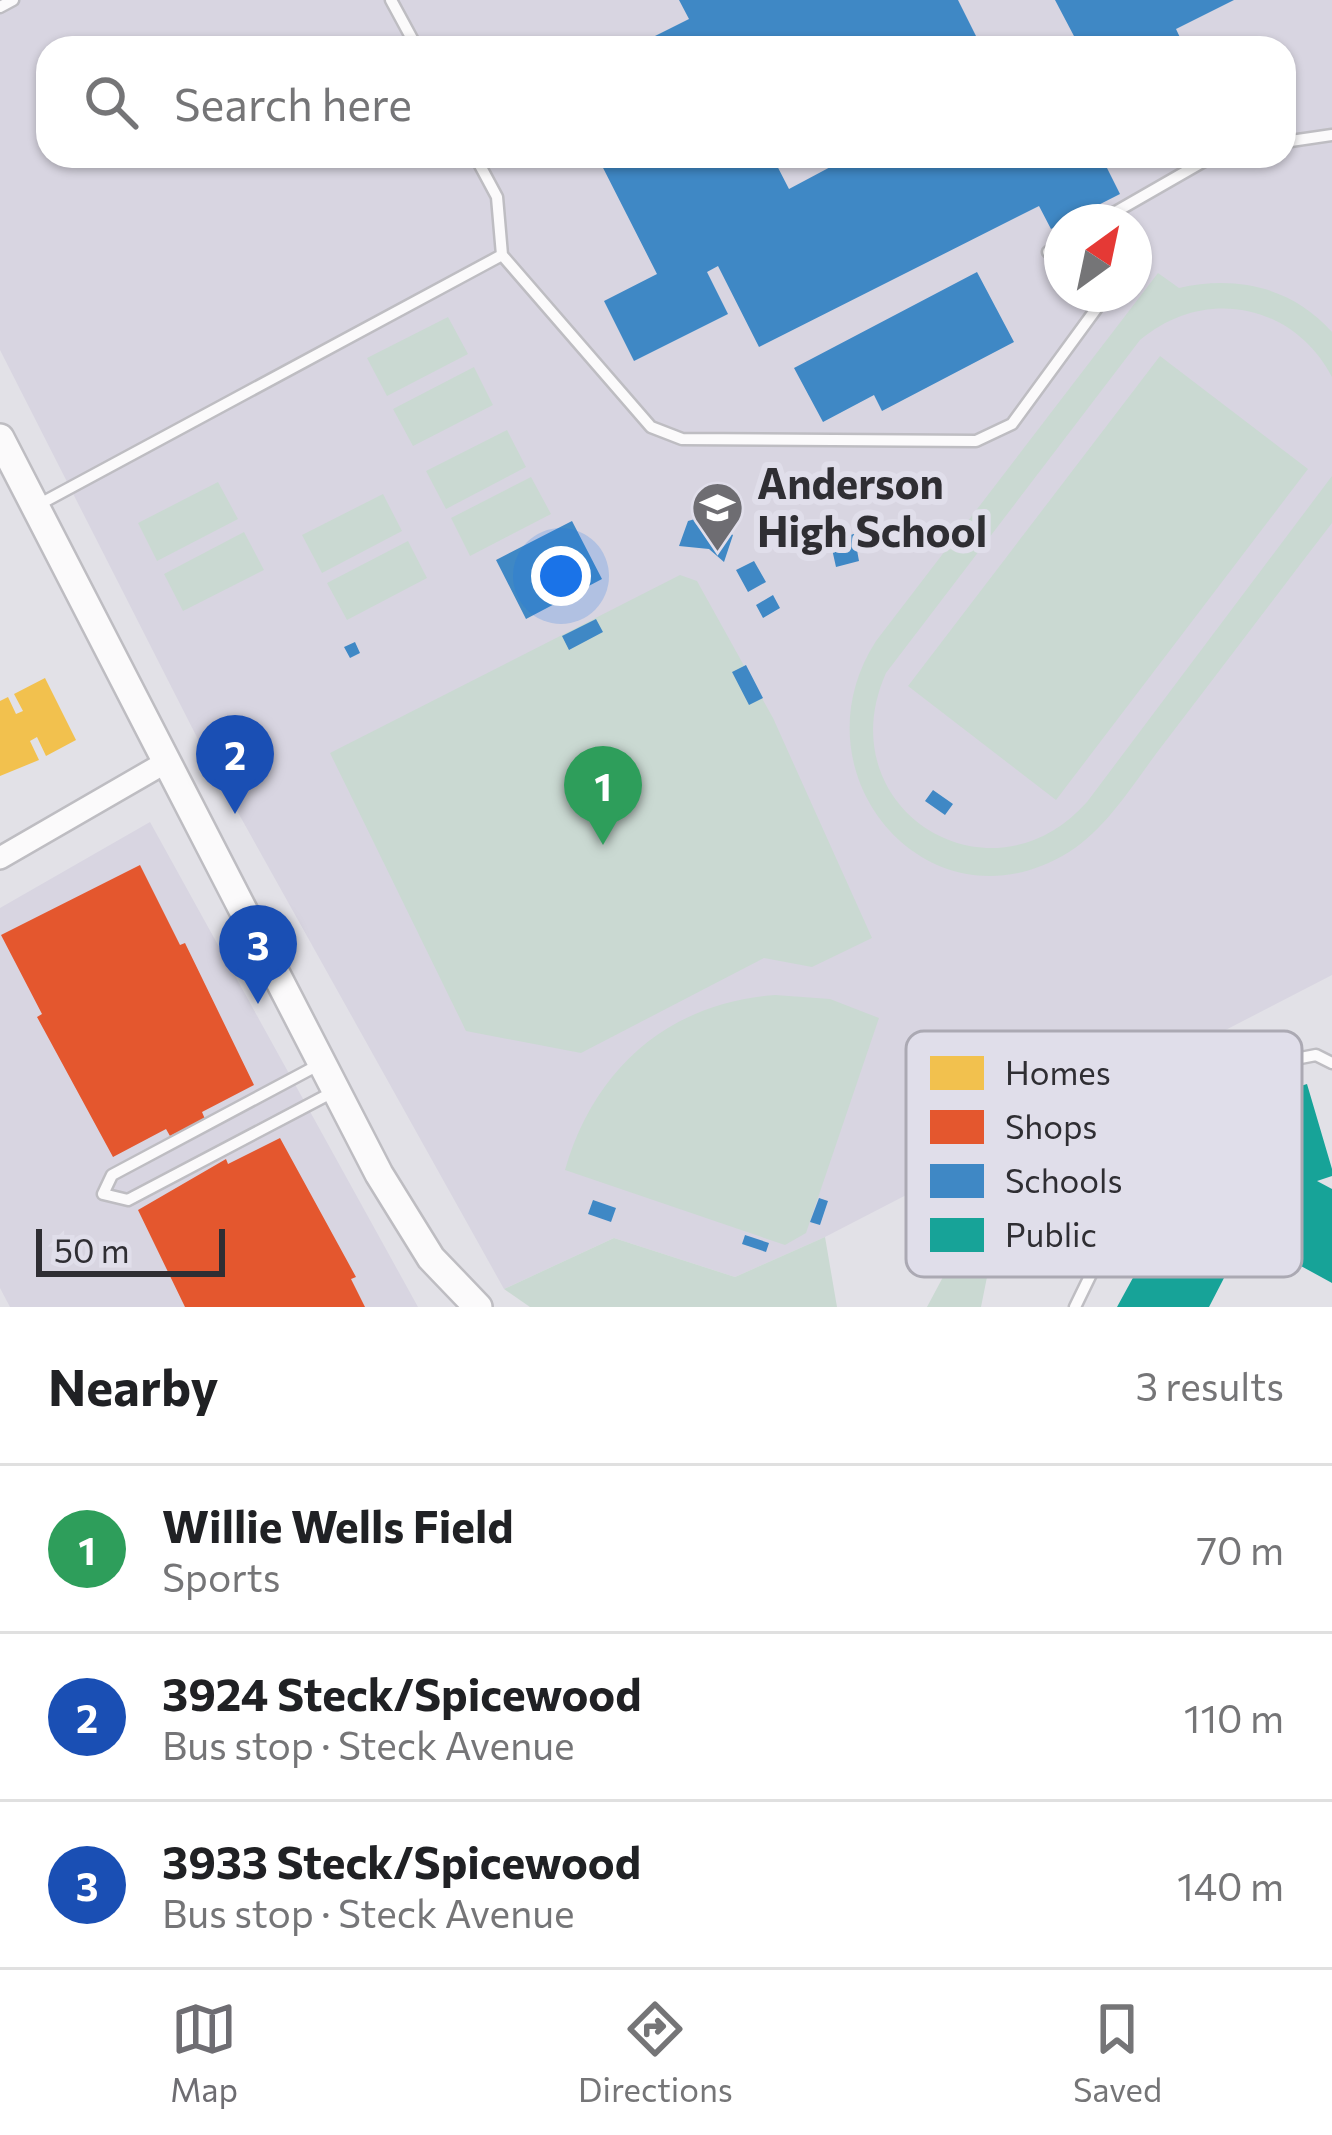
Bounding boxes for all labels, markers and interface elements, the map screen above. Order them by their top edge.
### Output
search box [36,36,1296,168]
icon: search [78,69,144,135]
text: Search here [174,75,412,130]
north arrow [1044,204,1152,312]
place label: Anderson High School [757,456,987,556]
school or university icon: Anderson High School [690,480,746,554]
your location [531,546,591,606]
pin: 2 [196,715,274,814]
pin: 1 [564,746,642,845]
pin: 3 [219,905,297,1004]
legend [906,1031,1302,1277]
text: Homes [1005,1051,1111,1092]
text: Shops [1005,1105,1097,1146]
text: Schools [1005,1159,1122,1200]
text: Public [1005,1213,1097,1254]
scale bar [36,1223,225,1276]
text: 50 m [54,1229,130,1270]
text: Nearby [48,1354,218,1417]
text: 3 results [1136,1361,1284,1409]
text: Willie Wells Field [162,1497,514,1552]
text: 1 [78,1525,96,1573]
text: 70 m [1197,1525,1284,1573]
text: Sports [162,1552,281,1600]
text: 3924 Steck/Spicewood [162,1665,642,1720]
text: 2 [76,1693,98,1741]
text: 110 m [1184,1693,1284,1741]
text: Bus stop · Steck Avenue [162,1720,575,1768]
text: 3933 Steck/Spicewood [162,1833,641,1888]
text: 3 [76,1861,98,1909]
text: 140 m [1177,1861,1284,1909]
text: Bus stop · Steck Avenue [162,1888,575,1936]
tab: Map [170,1996,238,2109]
tab: Directions [578,1996,733,2109]
tab: Saved [1073,1996,1162,2109]

